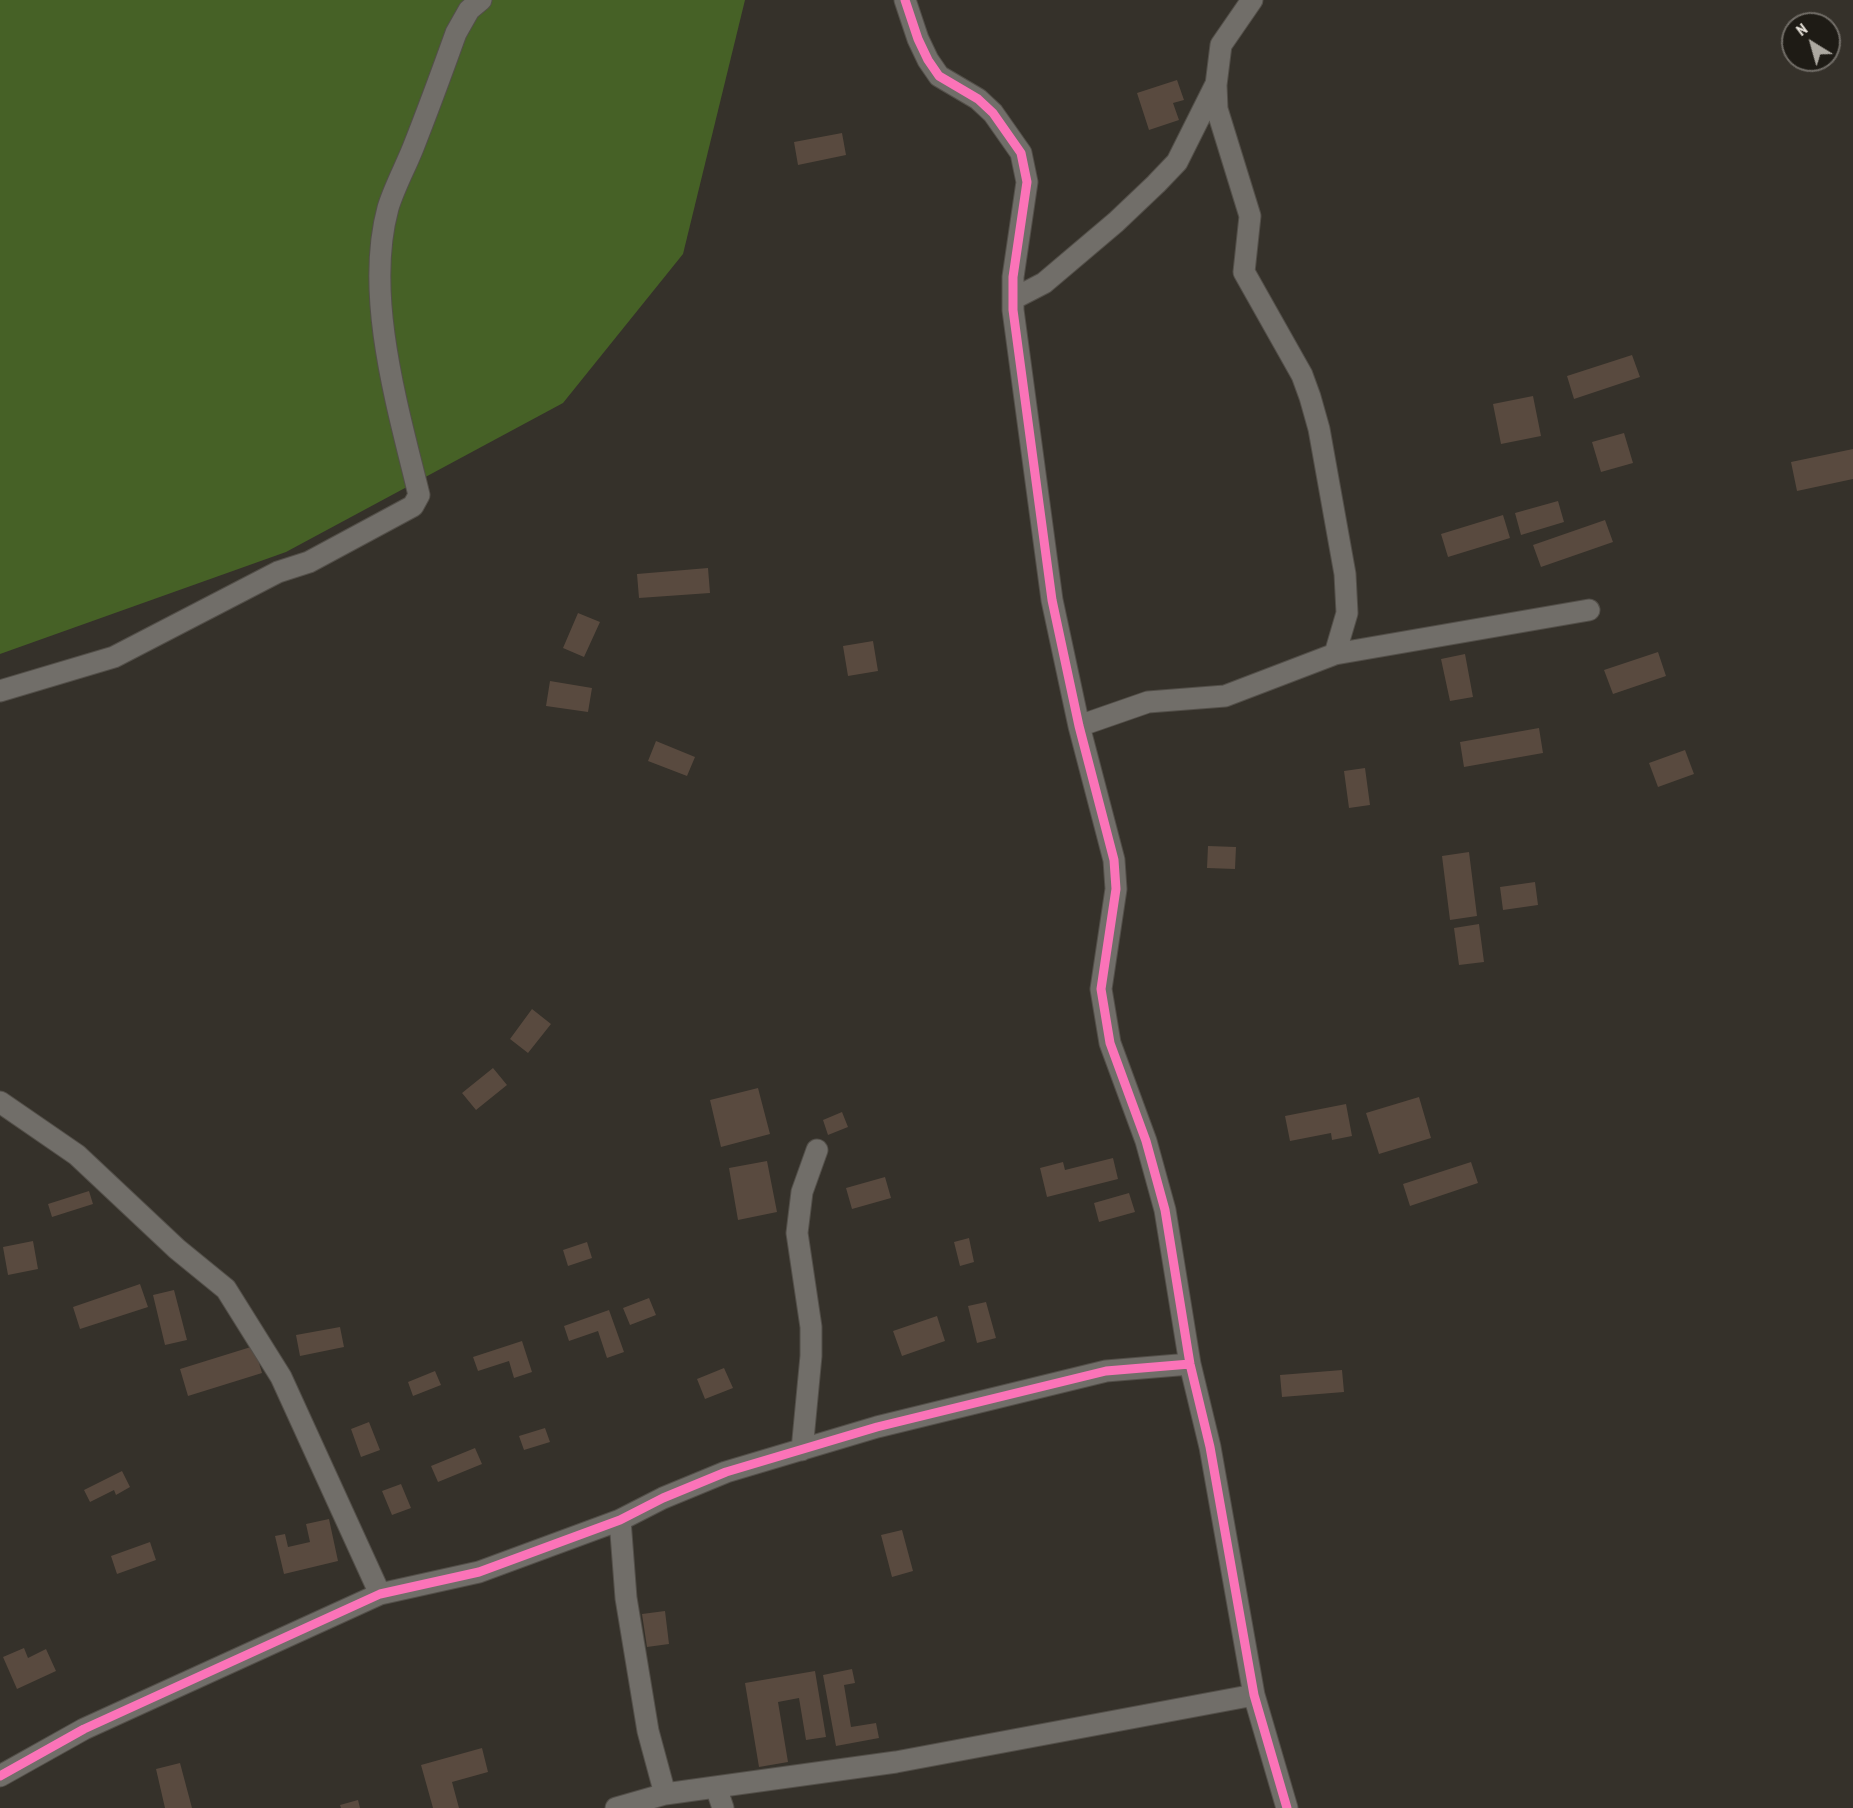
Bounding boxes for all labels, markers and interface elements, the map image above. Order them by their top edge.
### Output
north arrow [1781,12,1841,72]
text: N [1792,19,1811,40]

